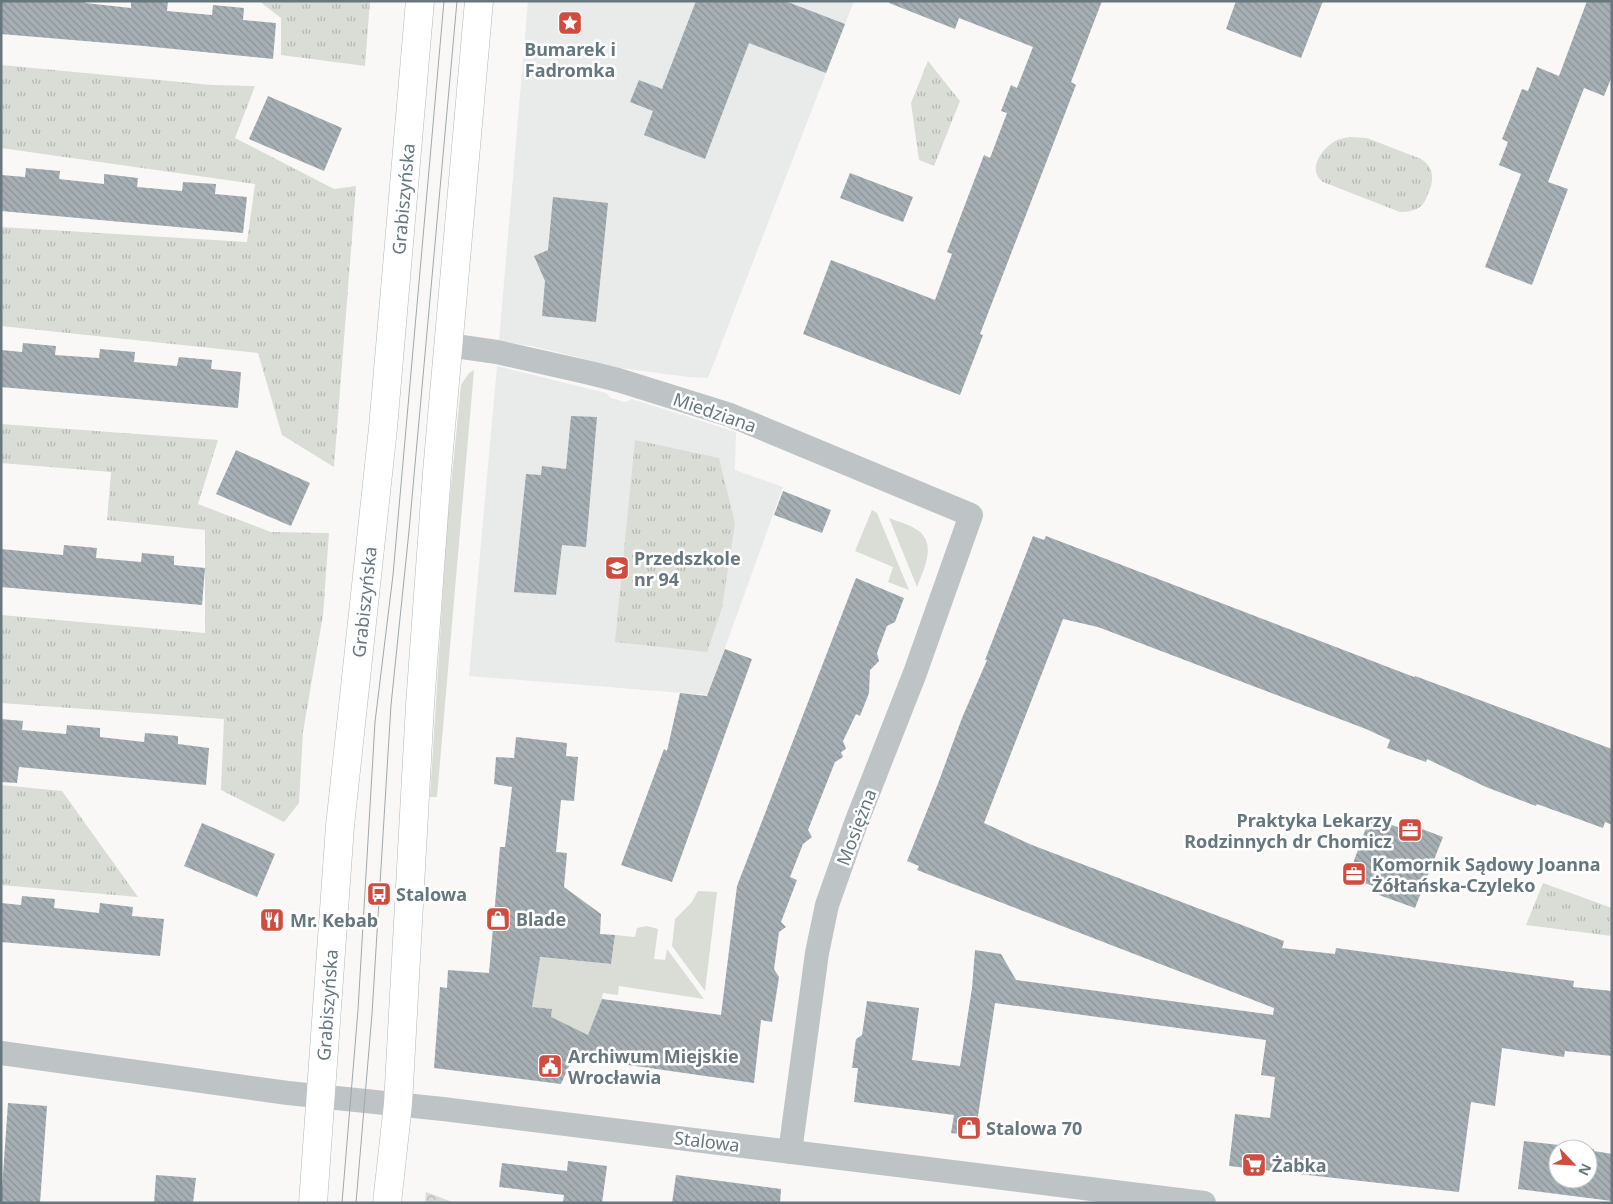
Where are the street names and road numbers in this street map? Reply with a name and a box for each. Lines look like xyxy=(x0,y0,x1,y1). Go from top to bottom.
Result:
street label: Grabiszyńska xyxy=(386,142,420,256)
street label: Miedziana xyxy=(670,387,760,437)
street label: Grabiszyńska xyxy=(346,545,382,659)
street label: Mosiężna xyxy=(830,785,882,869)
street label: Grabiszyńska xyxy=(311,948,343,1062)
street label: Stalowa xyxy=(673,1125,741,1157)

